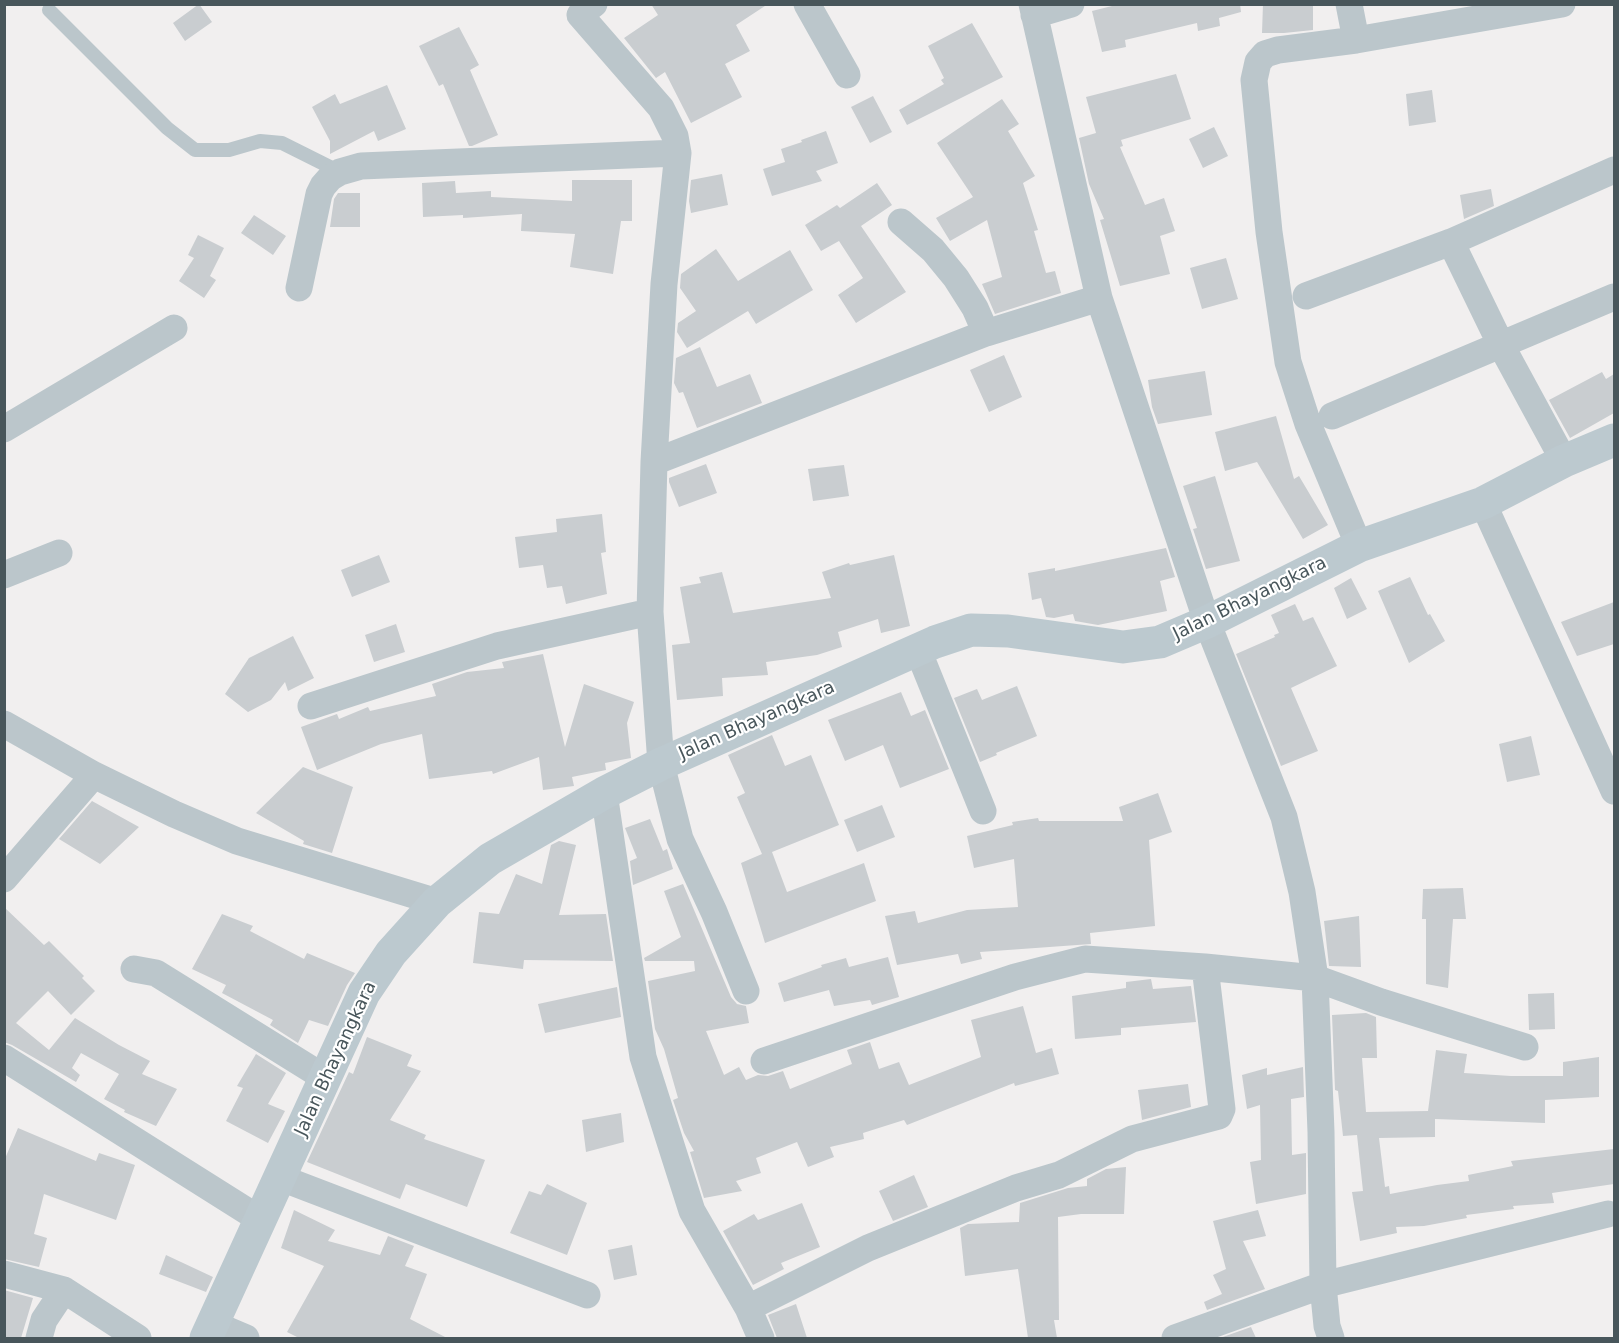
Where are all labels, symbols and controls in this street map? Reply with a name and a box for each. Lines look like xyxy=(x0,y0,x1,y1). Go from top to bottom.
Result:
street label: Jalan Bhayangkara xyxy=(1170,552,1330,646)
street label: Jalan Bhayangkara xyxy=(676,677,838,765)
street label: Jalan Bhayangkara xyxy=(291,978,381,1140)

